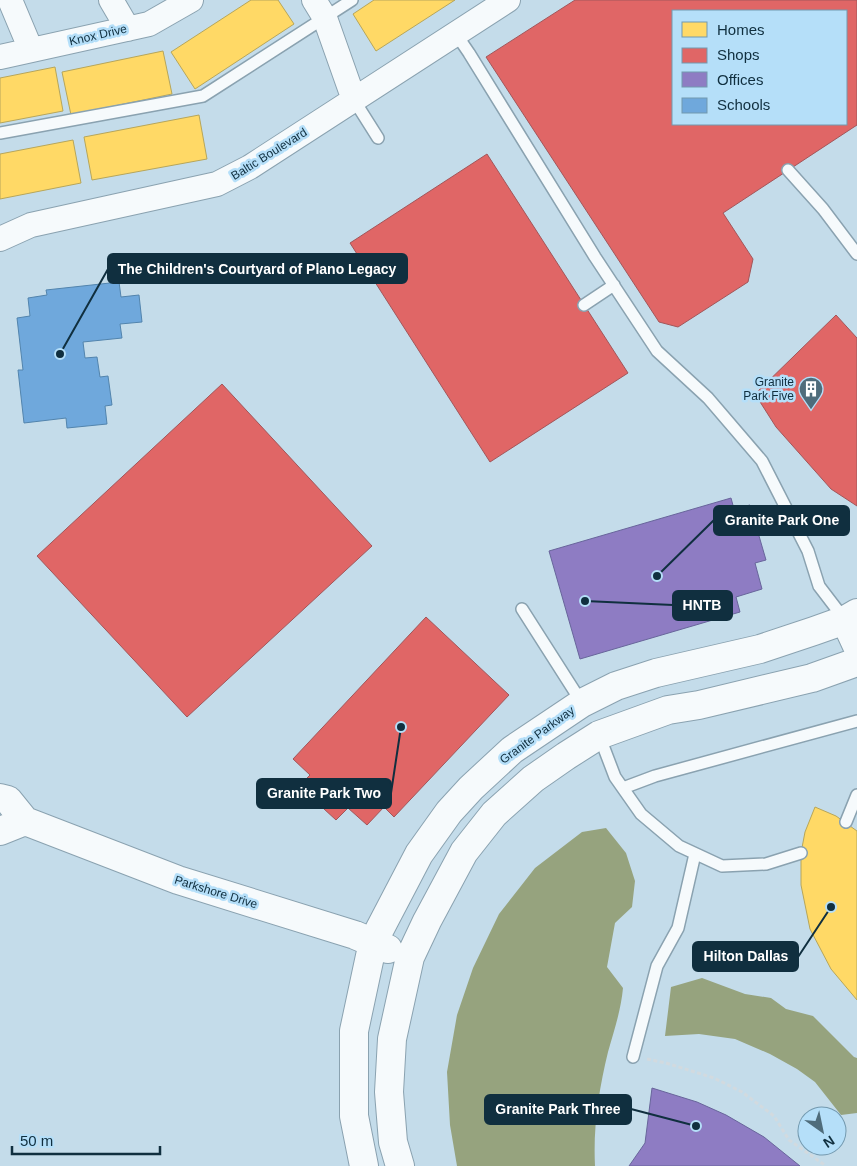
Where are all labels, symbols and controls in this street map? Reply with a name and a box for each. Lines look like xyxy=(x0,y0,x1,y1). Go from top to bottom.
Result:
legend xyxy=(672,10,847,125)
text: Homes xyxy=(717,21,765,38)
street label: Knox Drive xyxy=(68,22,128,48)
text: Shops xyxy=(717,46,760,63)
text: Offices xyxy=(717,71,763,88)
text: Schools xyxy=(717,96,770,113)
street label: Baltic Boulevard xyxy=(229,125,309,183)
callout: The Children's Courtyard of Plano Legacy xyxy=(108,254,407,283)
text: The Children's Courtyard of Plano Legacy xyxy=(118,261,397,277)
place label: Granite Park Five xyxy=(743,375,794,403)
building icon: Granite Park Five xyxy=(798,376,824,410)
callout: Granite Park One xyxy=(714,506,849,535)
text: Granite Park One xyxy=(725,512,839,528)
callout: HNTB xyxy=(673,591,732,620)
text: HNTB xyxy=(683,597,721,613)
street label: Granite Parkway xyxy=(497,703,577,767)
callout: Granite Park Two xyxy=(257,779,391,808)
text: Granite Park Two xyxy=(267,785,381,801)
street label: Parkshore Drive xyxy=(173,873,259,911)
callout: Hilton Dallas xyxy=(693,942,798,971)
text: Hilton Dallas xyxy=(704,948,789,964)
callout: Granite Park Three xyxy=(485,1095,631,1124)
text: Granite Park Three xyxy=(495,1101,621,1117)
north arrow xyxy=(797,1106,847,1156)
scale bar xyxy=(12,1124,160,1156)
text: 50 m xyxy=(20,1132,53,1149)
text: N xyxy=(820,1132,838,1151)

